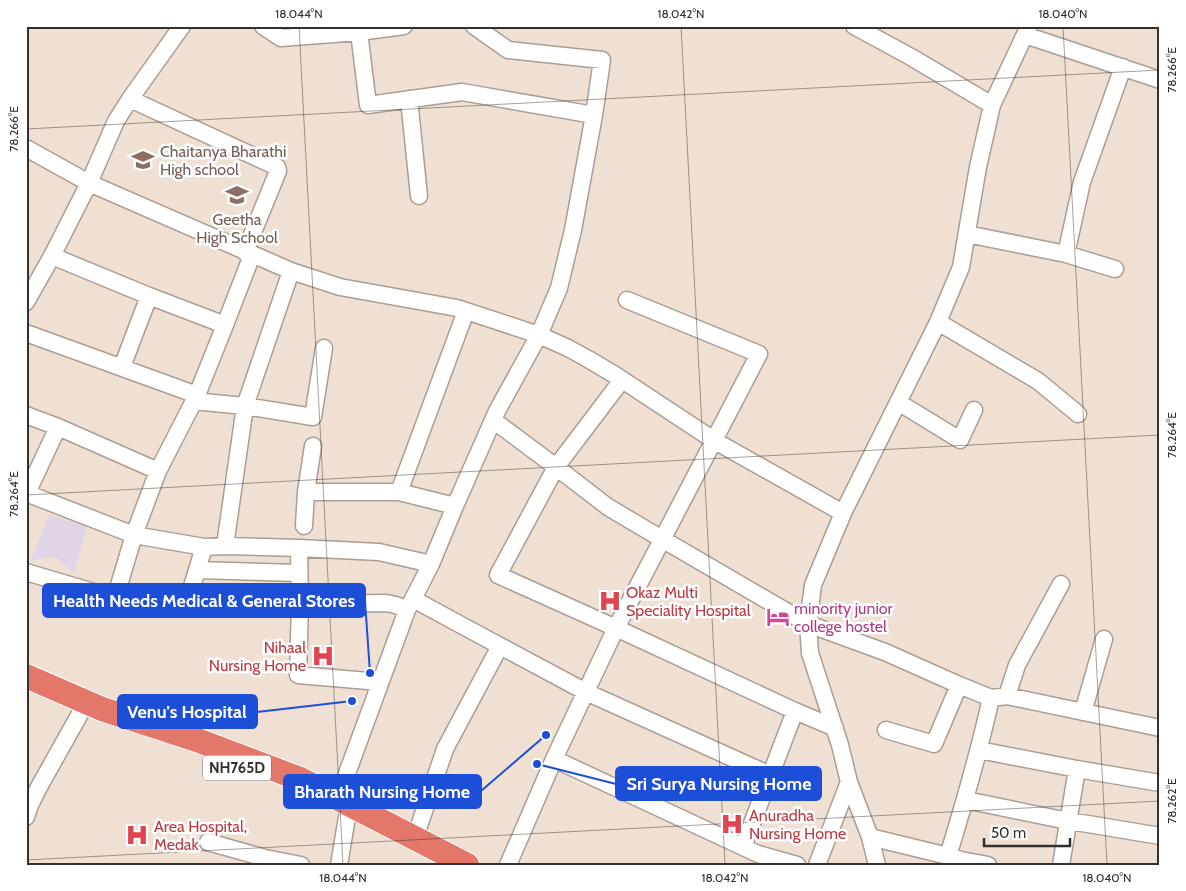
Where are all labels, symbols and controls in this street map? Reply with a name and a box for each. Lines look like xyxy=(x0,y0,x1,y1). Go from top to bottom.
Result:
text: 18.044°N xyxy=(275,6,323,21)
text: 18.042°N xyxy=(657,6,705,21)
text: 18.040°N xyxy=(1038,6,1088,21)
text: 78.266°E xyxy=(1164,47,1179,93)
text: 78.266°E xyxy=(6,106,21,152)
place label: Chaitanya Bharathi High school xyxy=(160,142,286,179)
school or university icon: Chaitanya Bharathi High school xyxy=(130,147,156,173)
school or university icon: Geetha High School xyxy=(224,182,250,208)
place label: Geetha High School xyxy=(196,210,278,247)
text: 78.264°E xyxy=(1164,412,1179,458)
text: 78.264°E xyxy=(6,471,21,517)
place label: Okaz Multi Speciality Hospital xyxy=(626,583,751,620)
callout: Health Needs Medical & General Stores xyxy=(43,584,365,617)
hospital icon: Okaz Multi Speciality Hospital xyxy=(597,588,623,614)
text: Health Needs Medical & General Stores xyxy=(53,590,355,612)
place label: minority junior college hostel xyxy=(794,599,894,636)
hotel icon: minority junior college hostel xyxy=(765,604,791,630)
place label: Nihaal Nursing Home xyxy=(209,638,306,675)
hospital icon: Nihaal Nursing Home xyxy=(310,643,336,669)
callout: Venu's Hospital xyxy=(118,695,257,728)
text: Venu's Hospital xyxy=(127,701,247,723)
road number: NH765D xyxy=(203,756,271,780)
callout: Sri Surya Nursing Home xyxy=(616,767,821,800)
text: Sri Surya Nursing Home xyxy=(627,773,811,795)
callout: Bharath Nursing Home xyxy=(284,775,481,808)
text: 78.262°E xyxy=(1164,778,1179,824)
text: Bharath Nursing Home xyxy=(294,781,470,803)
place label: Anuradha Nursing Home xyxy=(749,806,846,843)
hospital icon: Anuradha Nursing Home xyxy=(719,811,745,837)
scale bar xyxy=(984,816,1070,848)
place label: Area Hospital, Medak xyxy=(154,817,247,854)
hospital icon: Area Hospital, Medak xyxy=(124,822,150,848)
text: 50 m xyxy=(991,824,1026,842)
text: 18.044°N xyxy=(319,870,367,885)
text: 18.042°N xyxy=(701,870,749,885)
text: 18.040°N xyxy=(1082,870,1132,885)

